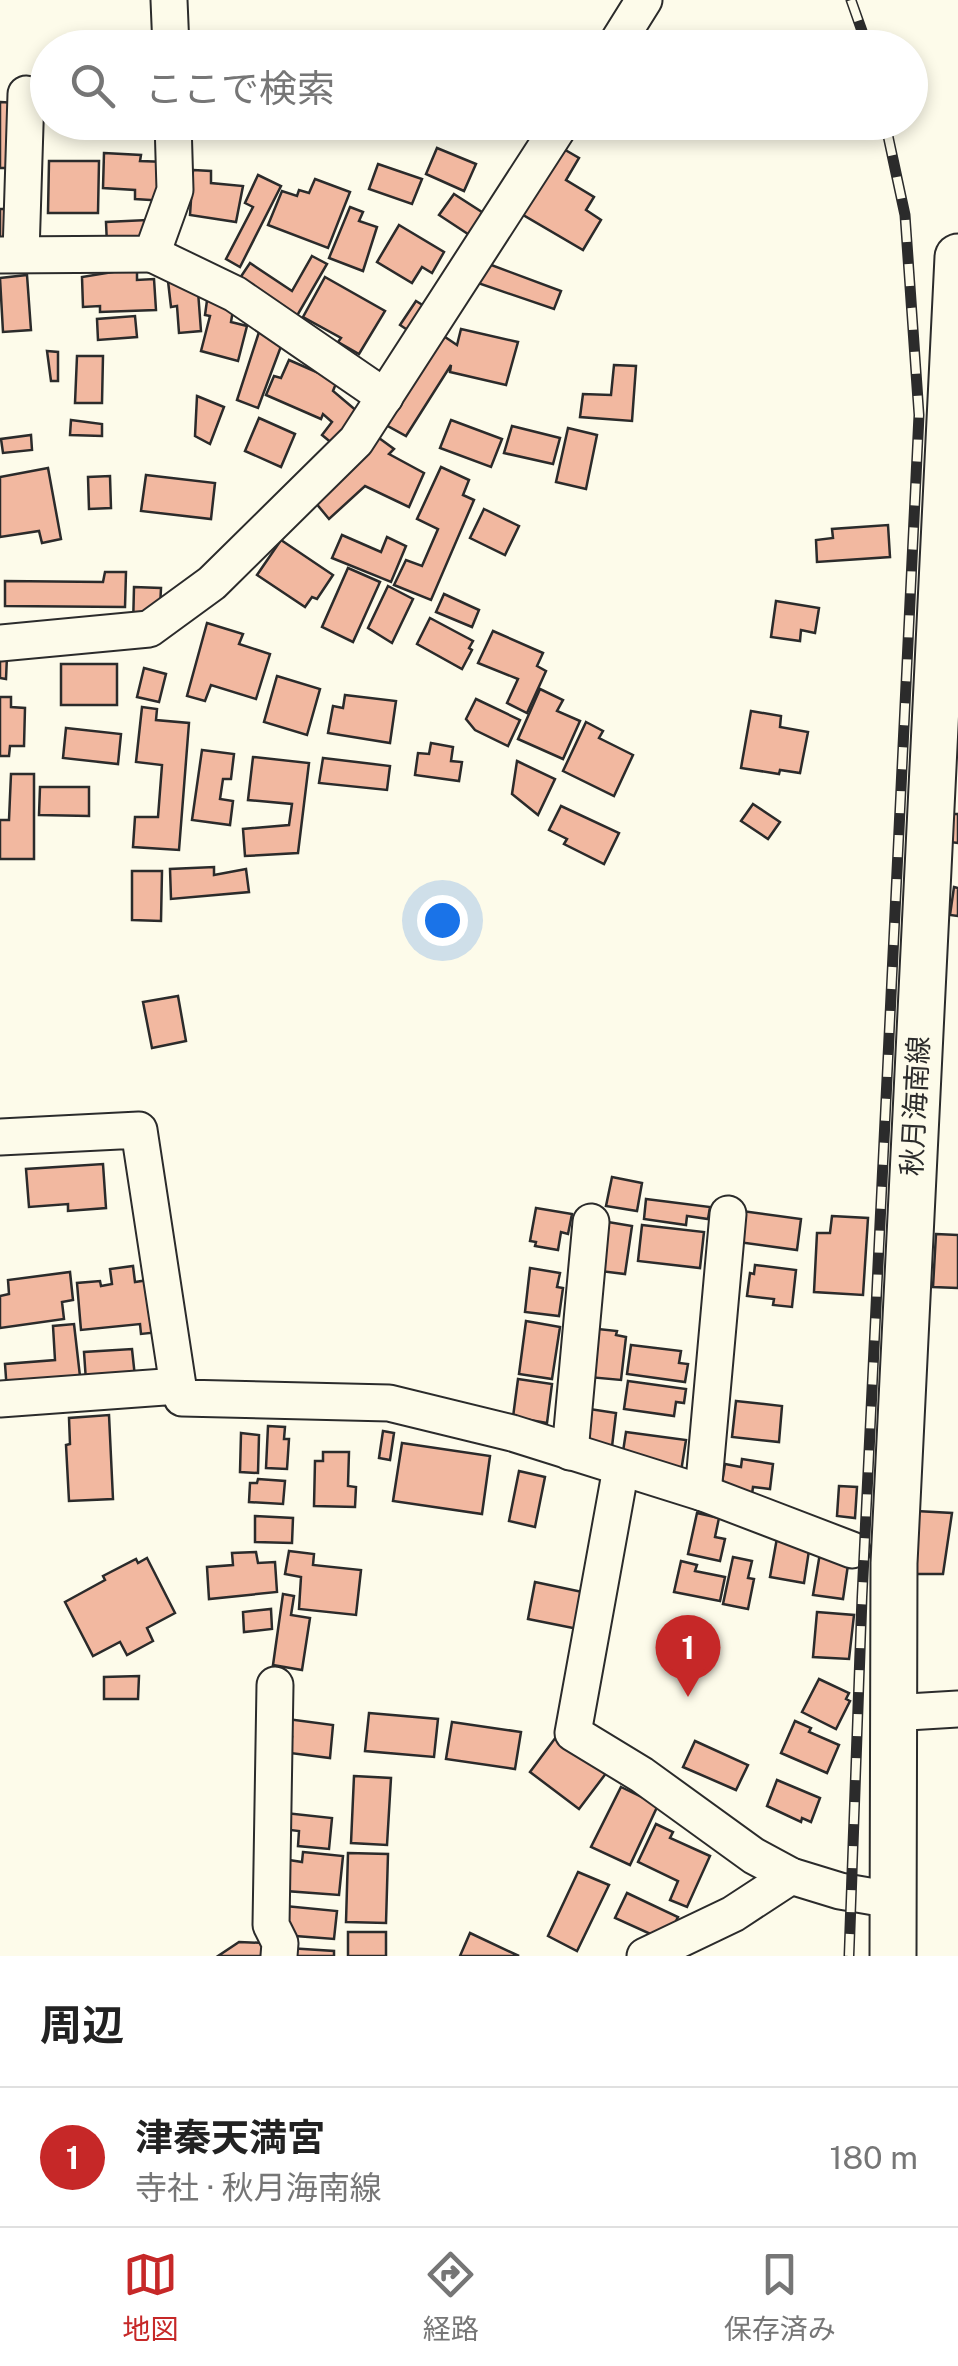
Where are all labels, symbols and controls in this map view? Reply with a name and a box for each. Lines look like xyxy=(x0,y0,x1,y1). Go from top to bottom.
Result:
search box xyxy=(30,30,928,140)
icon: search xyxy=(65,58,120,113)
text: ここで検索 xyxy=(145,66,335,111)
your location xyxy=(417,895,468,946)
street label: 秋月海南線 xyxy=(894,1035,935,1177)
pin: 1 xyxy=(656,1614,720,1697)
text: 周辺 xyxy=(40,2000,124,2049)
text: 津秦天満宮 xyxy=(135,2115,325,2160)
text: 1 xyxy=(66,2139,79,2176)
text: 180 m xyxy=(829,2139,918,2176)
text: 寺社 · 秋月海南線 xyxy=(135,2169,382,2206)
tab: 地図 xyxy=(122,2247,178,2347)
tab: 経路 xyxy=(423,2247,479,2347)
tab: 保存済み xyxy=(724,2247,836,2347)

